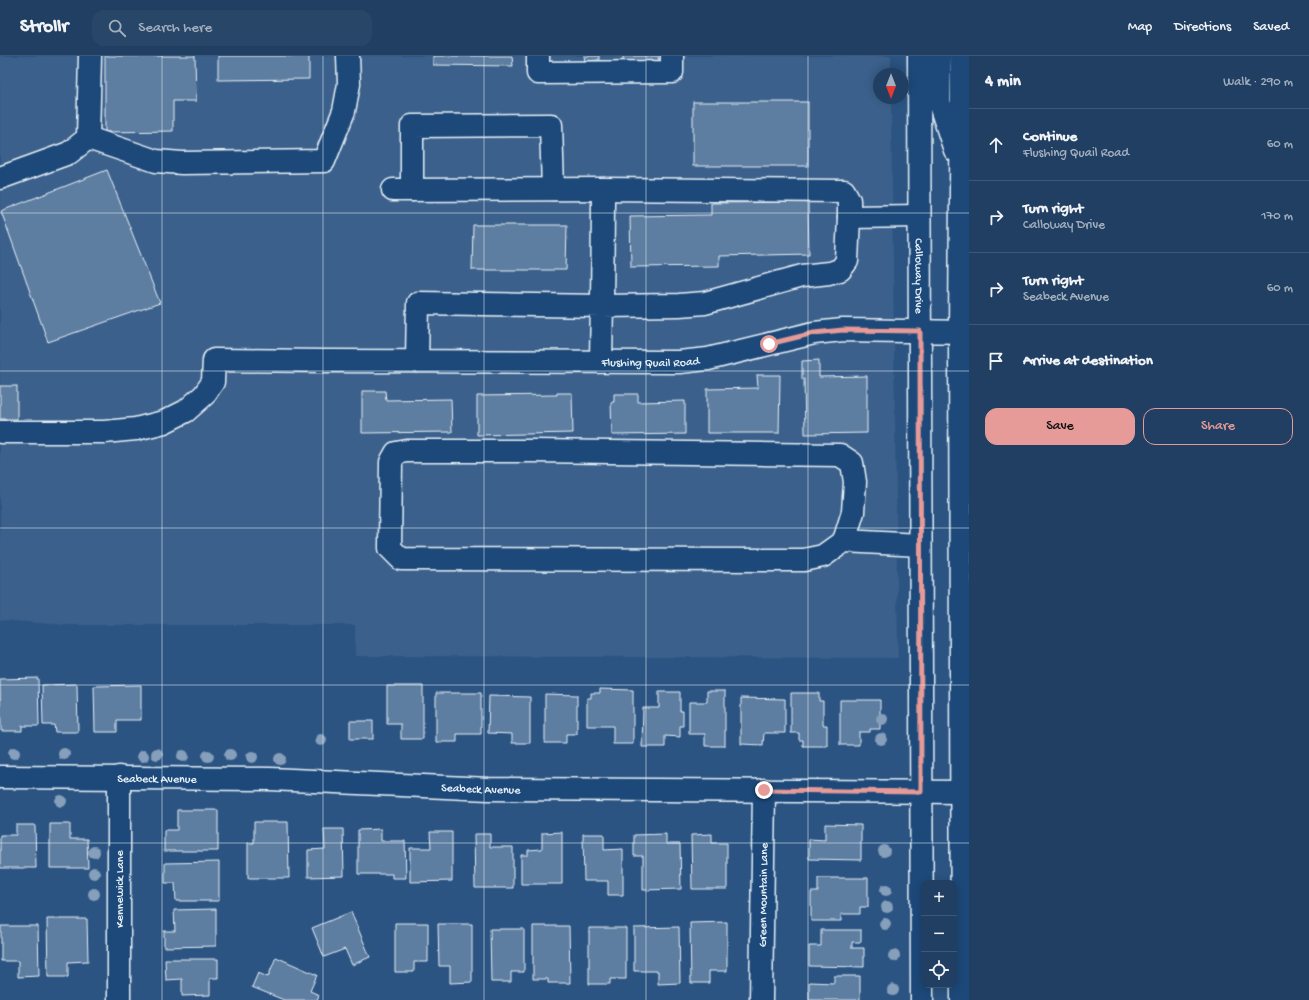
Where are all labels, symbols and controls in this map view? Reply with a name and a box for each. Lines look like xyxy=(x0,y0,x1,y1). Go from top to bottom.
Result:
search box xyxy=(92,10,372,46)
text: Strollr xyxy=(20,16,68,39)
icon: search xyxy=(106,17,128,39)
text: Search here xyxy=(138,19,212,37)
text: Map xyxy=(1128,19,1152,36)
text: Directions xyxy=(1174,19,1231,36)
text: Saved xyxy=(1253,19,1289,36)
north arrow xyxy=(873,68,909,104)
text: 4 min xyxy=(985,72,1021,92)
text: Walk · 290 m xyxy=(1223,75,1293,90)
text: Continue xyxy=(1023,128,1077,146)
icon: ahead xyxy=(985,134,1007,156)
text: 60 m xyxy=(1267,137,1293,152)
text: Flushing Quail Road xyxy=(1023,146,1129,161)
text: Turn right xyxy=(1023,200,1083,218)
icon: right xyxy=(985,206,1007,228)
text: 170 m xyxy=(1261,209,1293,224)
text: Calloway Drive xyxy=(1023,218,1105,233)
street label: Calloway Drive xyxy=(911,238,925,315)
text: Turn right xyxy=(1023,272,1083,290)
icon: right xyxy=(985,278,1007,300)
text: 60 m xyxy=(1267,281,1293,296)
text: Seabeck Avenue xyxy=(1023,290,1109,305)
route start xyxy=(760,335,778,353)
icon: arrive xyxy=(985,350,1007,372)
text: Arrive at destination xyxy=(1023,352,1153,370)
street label: Flushing Quail Road xyxy=(600,355,701,371)
button: Save xyxy=(985,408,1135,445)
button: Share xyxy=(1143,408,1293,445)
street label: Seabeck Avenue xyxy=(117,773,198,787)
route end xyxy=(755,781,773,799)
street label: Seabeck Avenue xyxy=(441,782,521,798)
street label: Green Mountain Lane xyxy=(757,842,772,947)
street label: Kennewick Lane xyxy=(114,849,128,928)
map controls xyxy=(921,880,957,988)
button: + xyxy=(921,880,957,916)
button: − xyxy=(921,916,957,952)
button: locate xyxy=(921,952,957,988)

